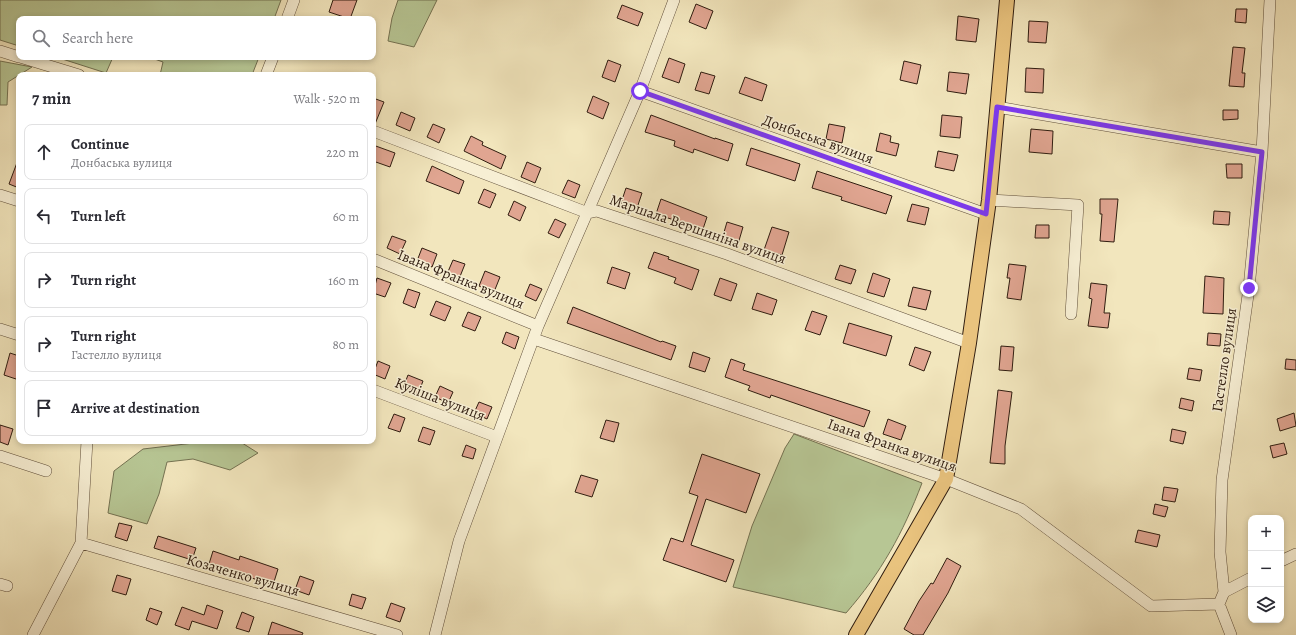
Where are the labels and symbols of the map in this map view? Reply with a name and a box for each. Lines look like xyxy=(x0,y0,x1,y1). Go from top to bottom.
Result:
route start xyxy=(631,82,649,100)
street label: Донбаська вулиця xyxy=(760,110,876,168)
street label: Маршала Вершиніна вулиця xyxy=(607,189,789,269)
street label: Івана Франка вулиця xyxy=(395,244,527,314)
route end xyxy=(1240,279,1258,297)
street label: Гастелло вулиця xyxy=(1207,307,1241,413)
street label: Куліша вулиця xyxy=(392,373,488,425)
street label: Івана Франка вулиця xyxy=(825,414,959,476)
street label: Козаченко вулиця xyxy=(184,549,302,601)

